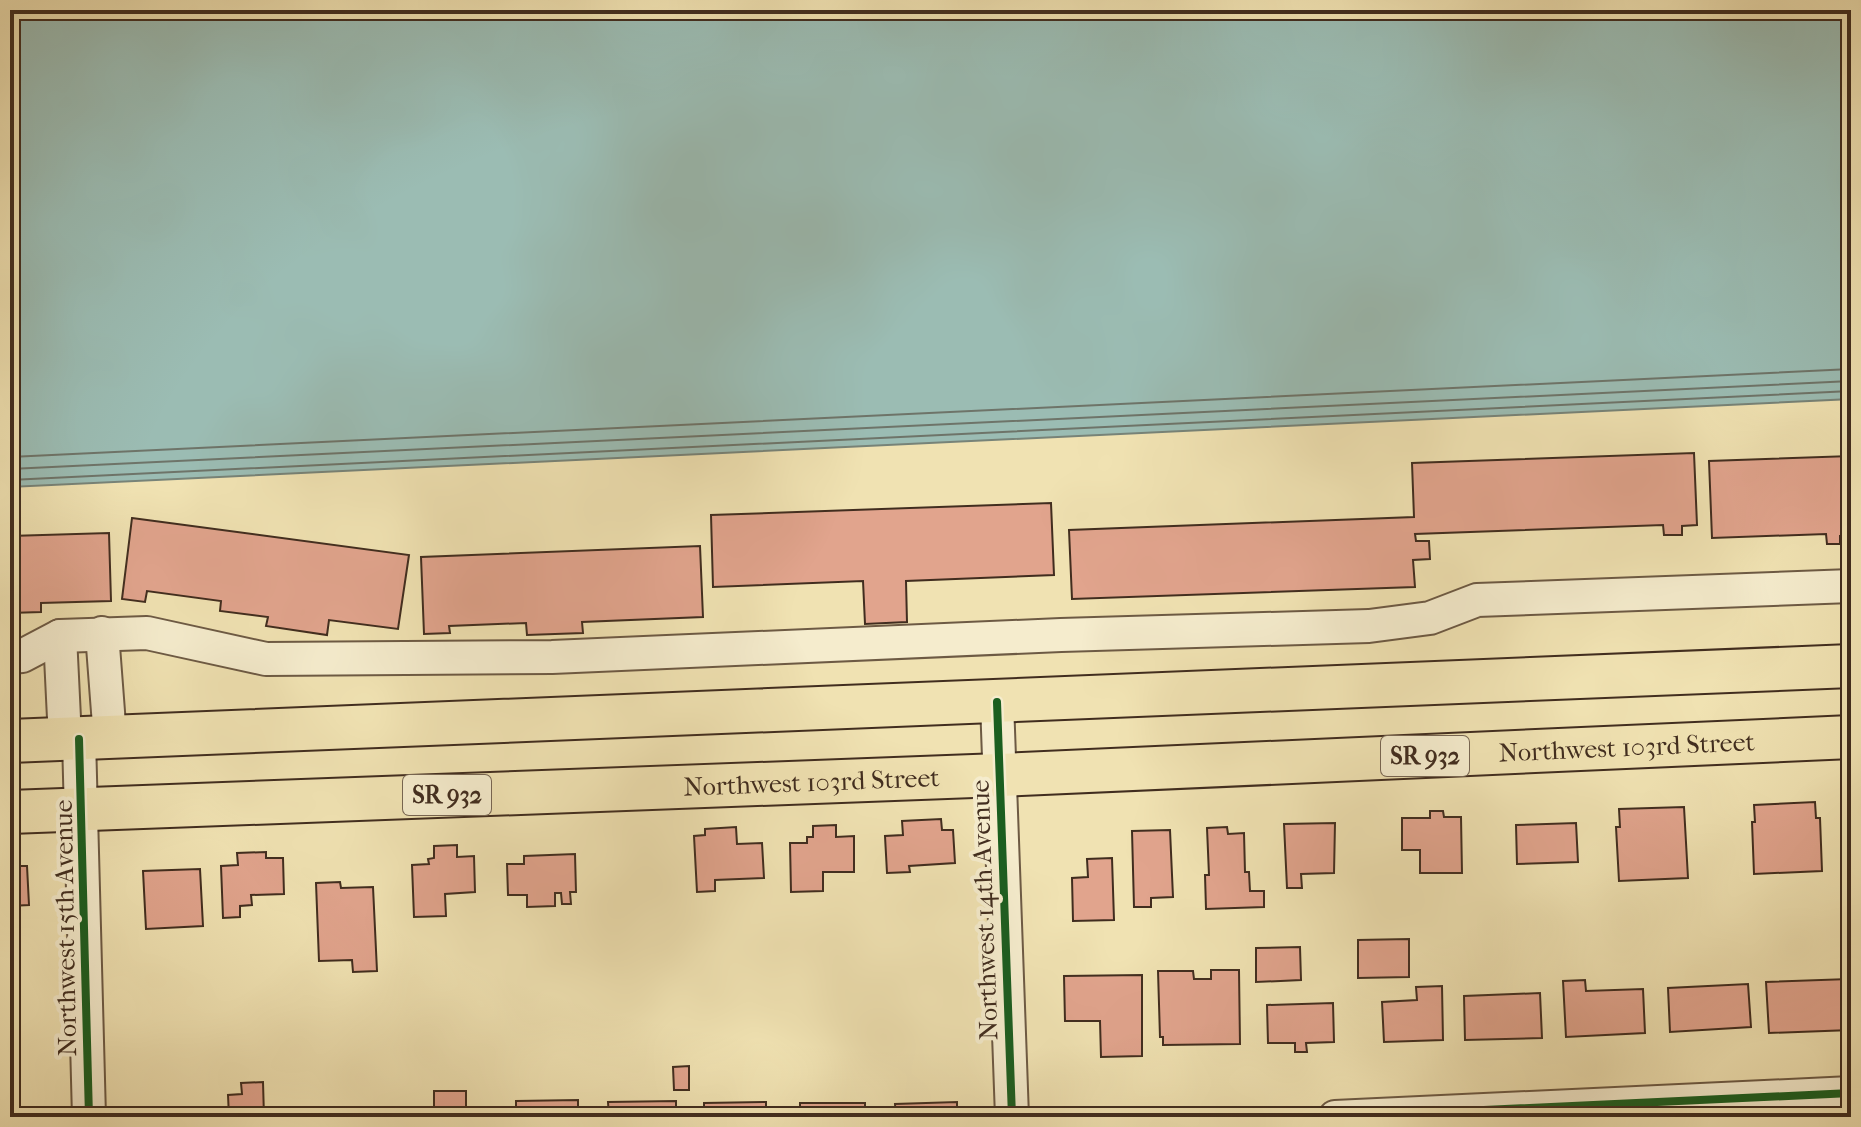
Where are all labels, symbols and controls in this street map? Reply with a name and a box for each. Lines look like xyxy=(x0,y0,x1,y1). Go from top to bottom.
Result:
street label: Northwest 103rd Street xyxy=(1498,726,1756,769)
road number: SR 932 xyxy=(1381,736,1469,776)
street label: Northwest 103rd Street xyxy=(683,762,941,803)
road number: SR 932 xyxy=(403,775,491,815)
street label: Northwest 14th Avenue xyxy=(964,779,1005,1041)
street label: Northwest 15th Avenue xyxy=(48,799,83,1057)

